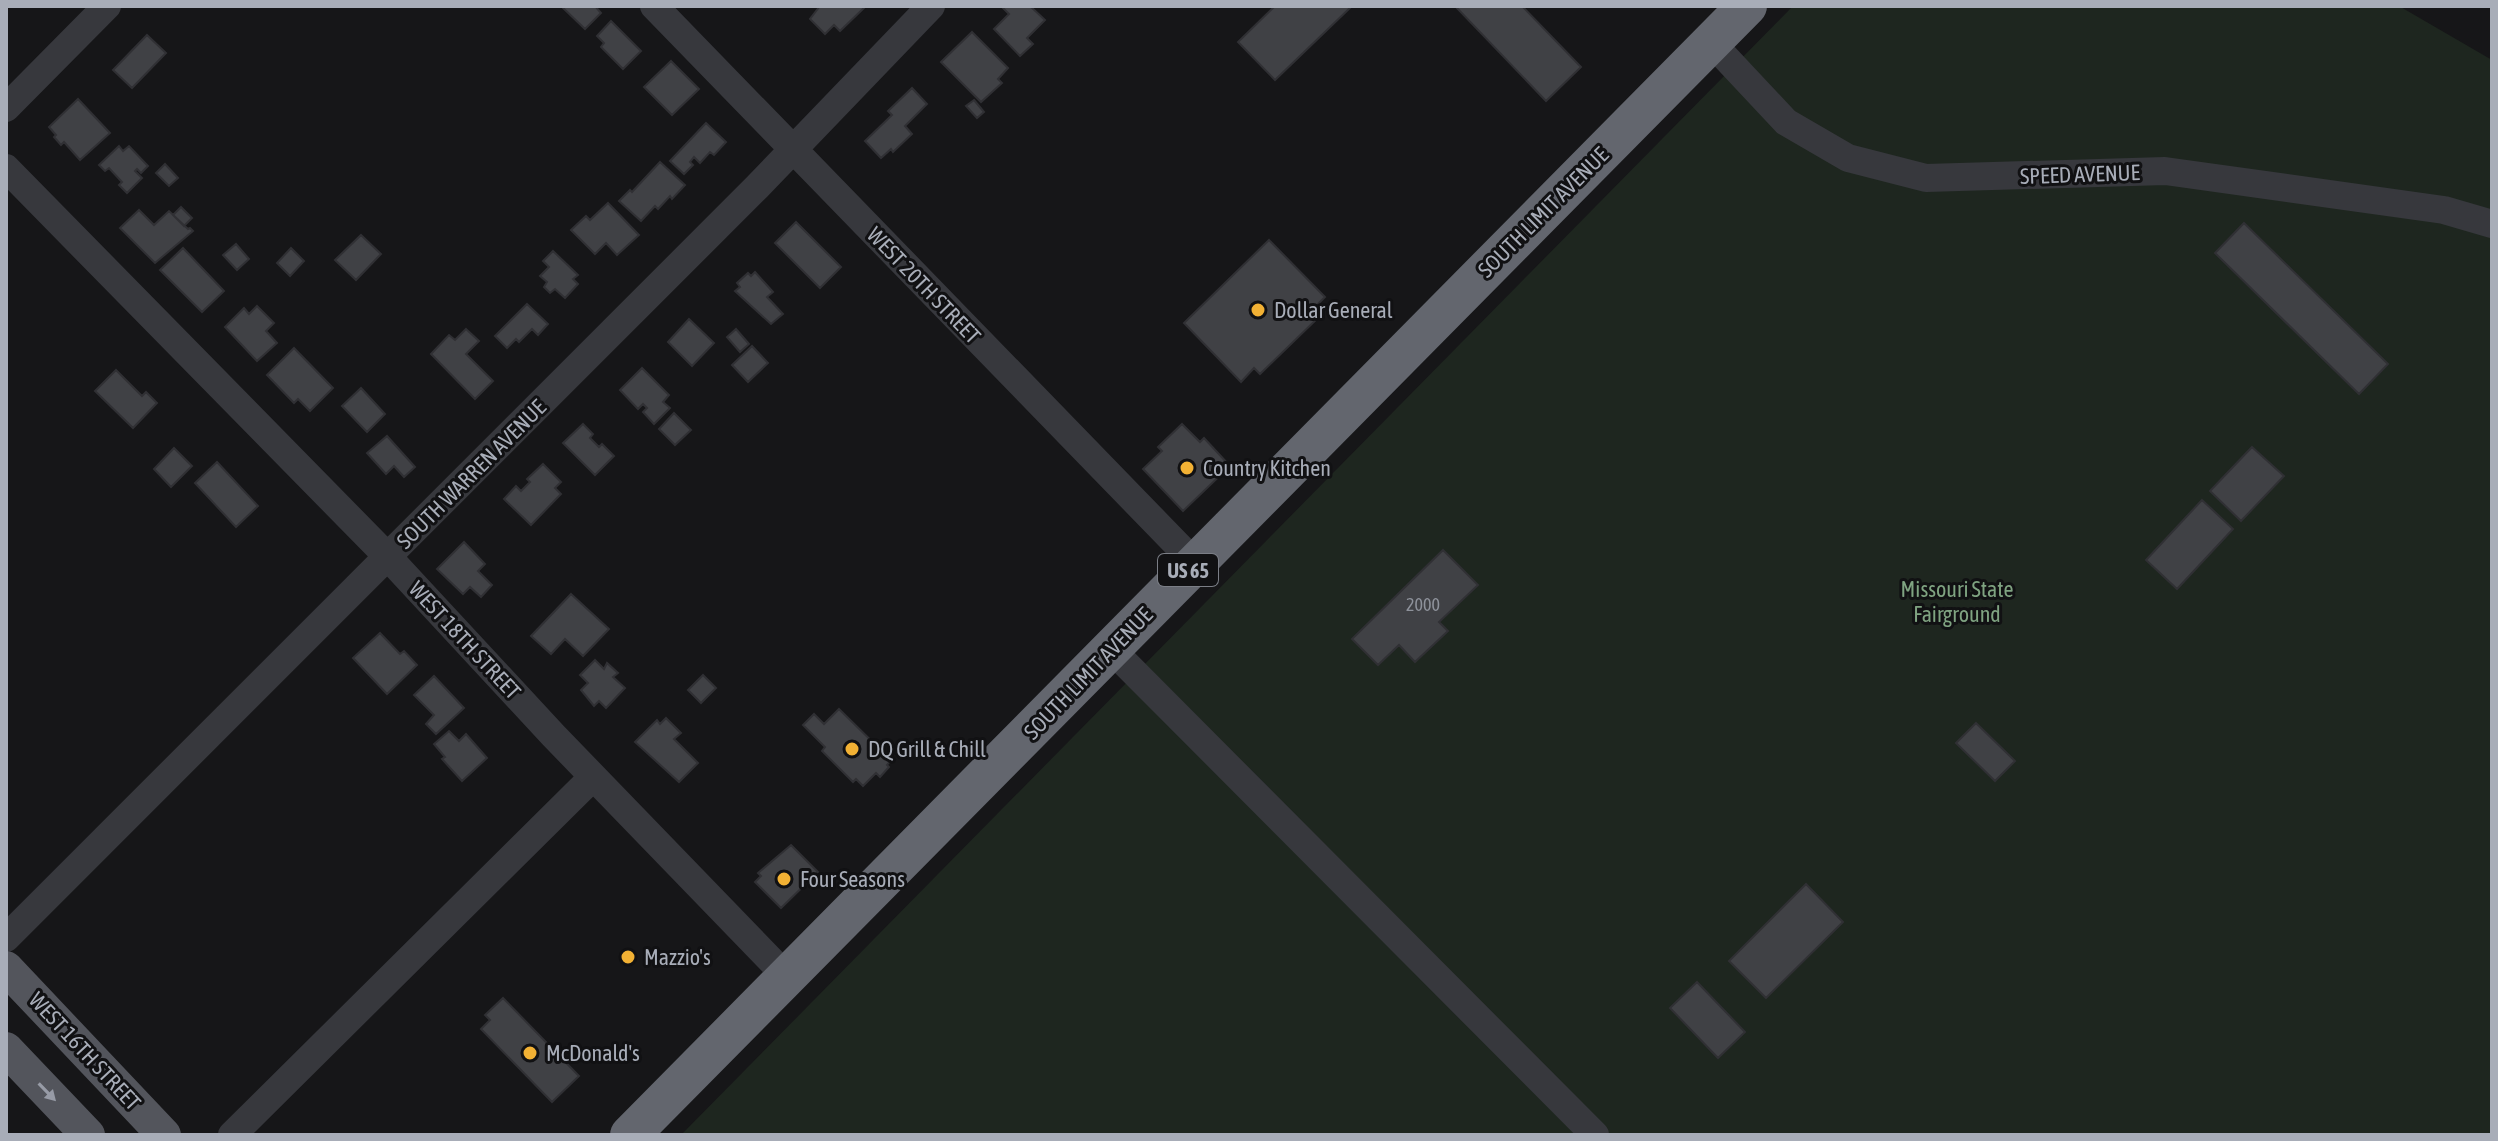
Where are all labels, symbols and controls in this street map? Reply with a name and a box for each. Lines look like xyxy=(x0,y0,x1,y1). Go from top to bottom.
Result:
street label: SOUTH LIMIT AVENUE xyxy=(1472,141,1614,283)
street label: SPEED AVENUE xyxy=(2020,159,2141,189)
street label: WEST 20TH STREET xyxy=(862,221,986,349)
place label: Dollar General xyxy=(1274,297,1393,323)
marker: Dollar General xyxy=(1249,301,1267,319)
street label: SOUTH WARREN AVENUE xyxy=(391,394,551,554)
place label: Country Kitchen xyxy=(1203,455,1331,481)
marker: Country Kitchen xyxy=(1178,459,1196,477)
road number: US 65 xyxy=(1158,554,1218,586)
street label: WEST 18TH STREET xyxy=(404,576,526,705)
park label: Missouri State Fairground xyxy=(1901,576,2013,627)
house number: 2000 xyxy=(1406,594,1440,615)
street label: SOUTH LIMIT AVENUE xyxy=(1018,601,1158,744)
place label: DQ Grill & Chill xyxy=(868,736,986,762)
marker: DQ Grill & Chill xyxy=(843,740,861,758)
place label: Four Seasons xyxy=(800,866,905,892)
marker: Four Seasons xyxy=(775,870,793,888)
place label: Mazzio's xyxy=(644,944,711,970)
marker: Mazzio's xyxy=(619,948,637,966)
street label: WEST 16TH STREET xyxy=(24,987,146,1116)
place label: McDonald's xyxy=(546,1040,640,1066)
marker: McDonald's xyxy=(521,1044,539,1062)
one-way arrow xyxy=(38,1082,56,1101)

